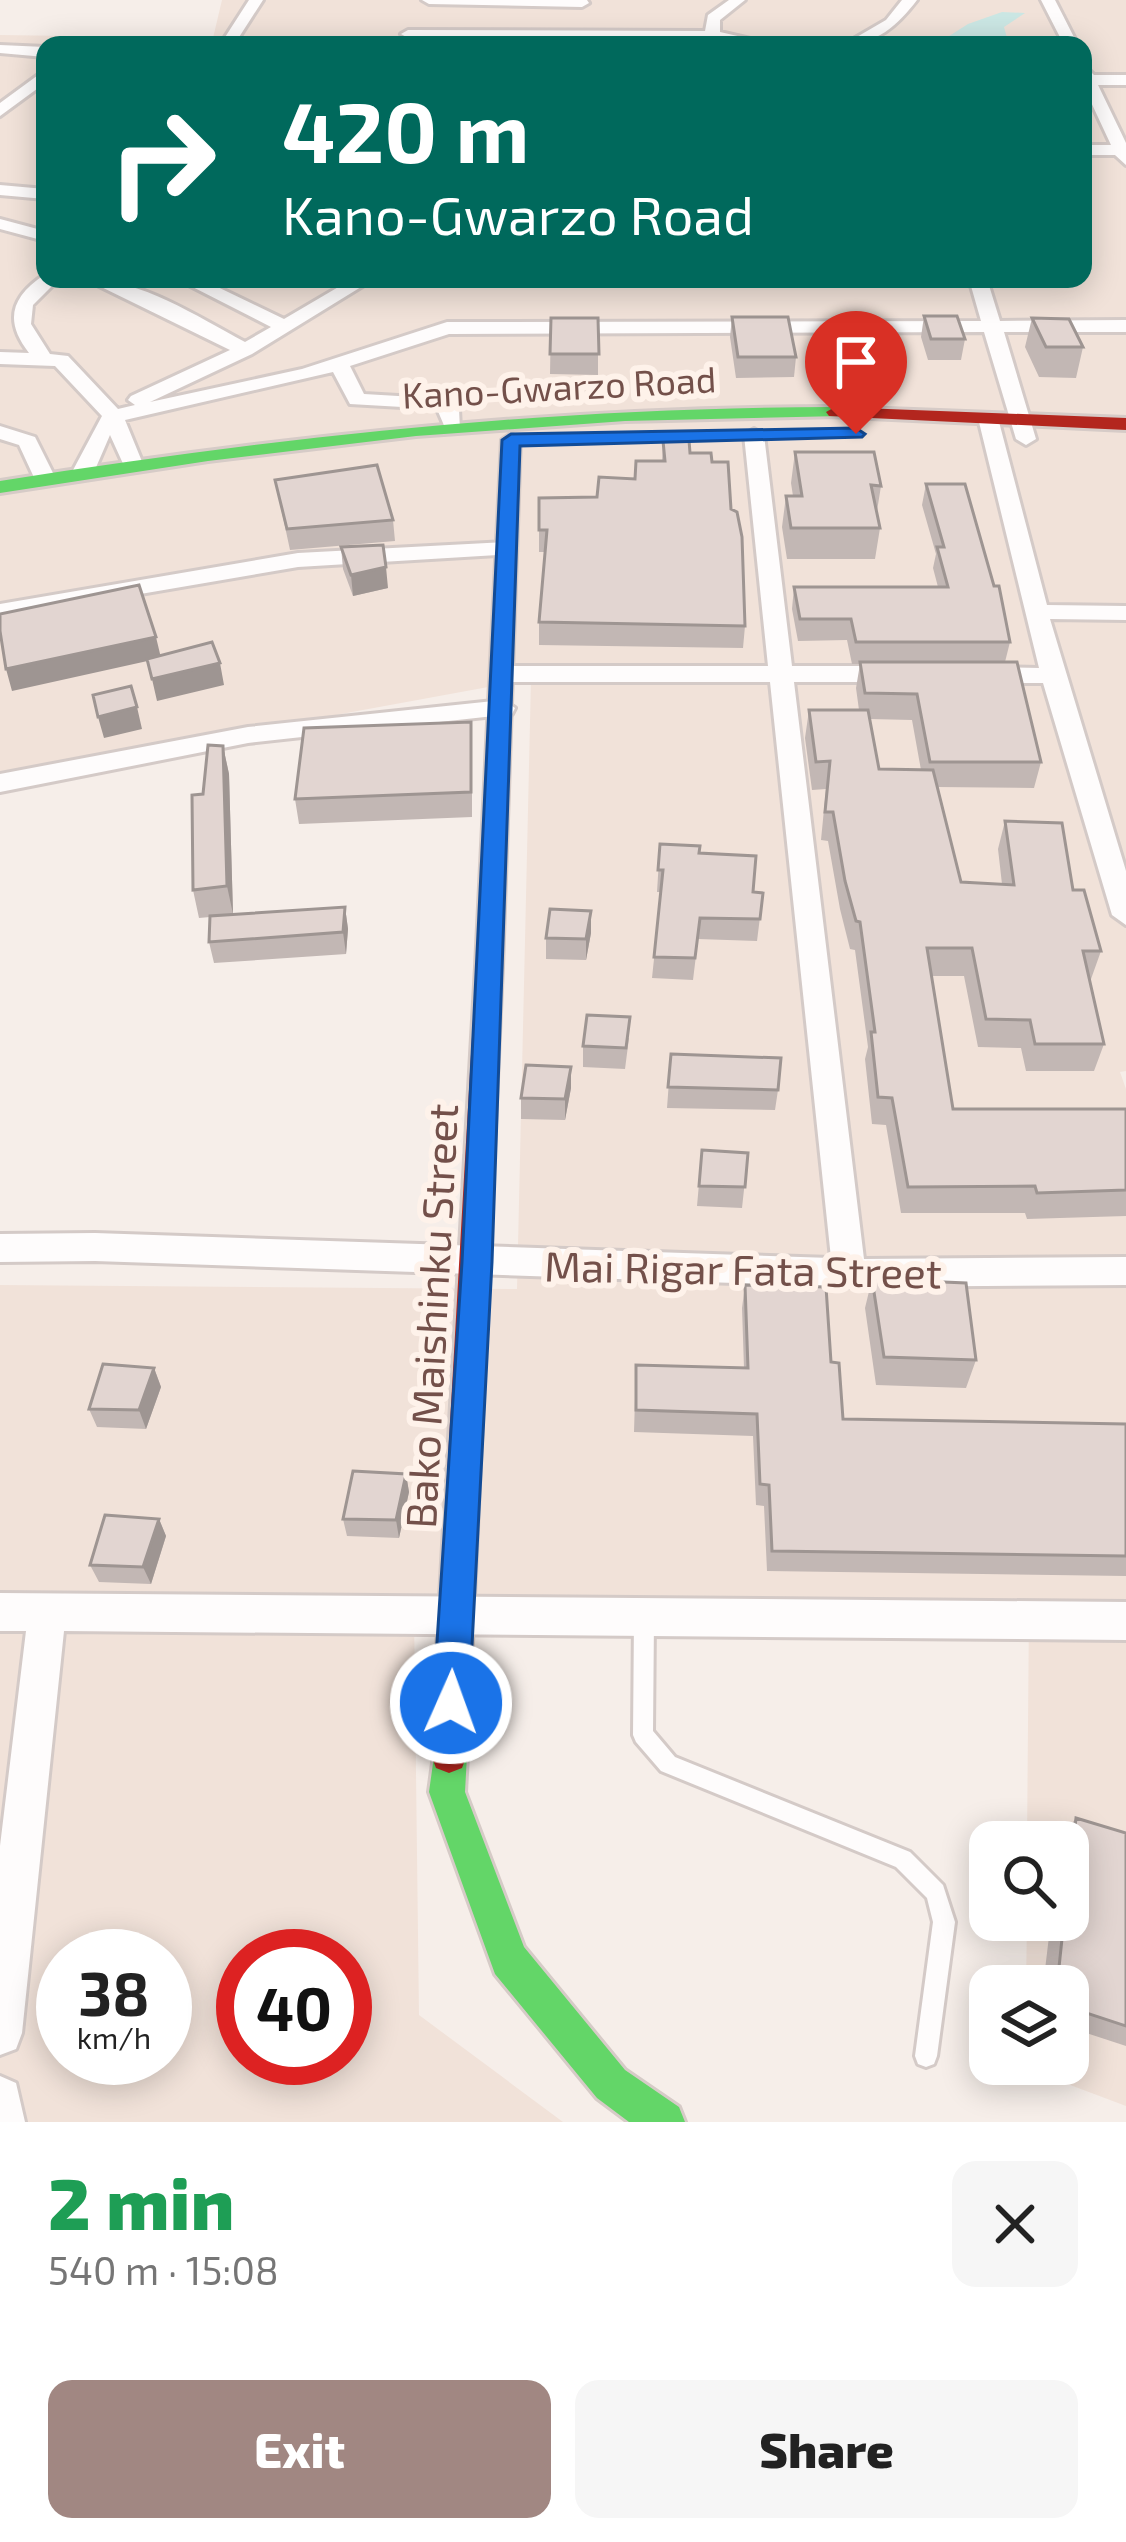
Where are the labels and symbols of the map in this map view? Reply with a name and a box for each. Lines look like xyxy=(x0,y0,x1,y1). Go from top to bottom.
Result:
pin xyxy=(805,311,907,434)
street label: Kano-Gwarzo Road xyxy=(401,356,717,416)
street label: Bako Maishinku Street xyxy=(394,1102,466,1530)
street label: Mai Rigar Fata Street xyxy=(544,1240,942,1296)
position arrow xyxy=(388,1640,514,1766)
speed limit sign: 40 xyxy=(216,1929,372,2085)

